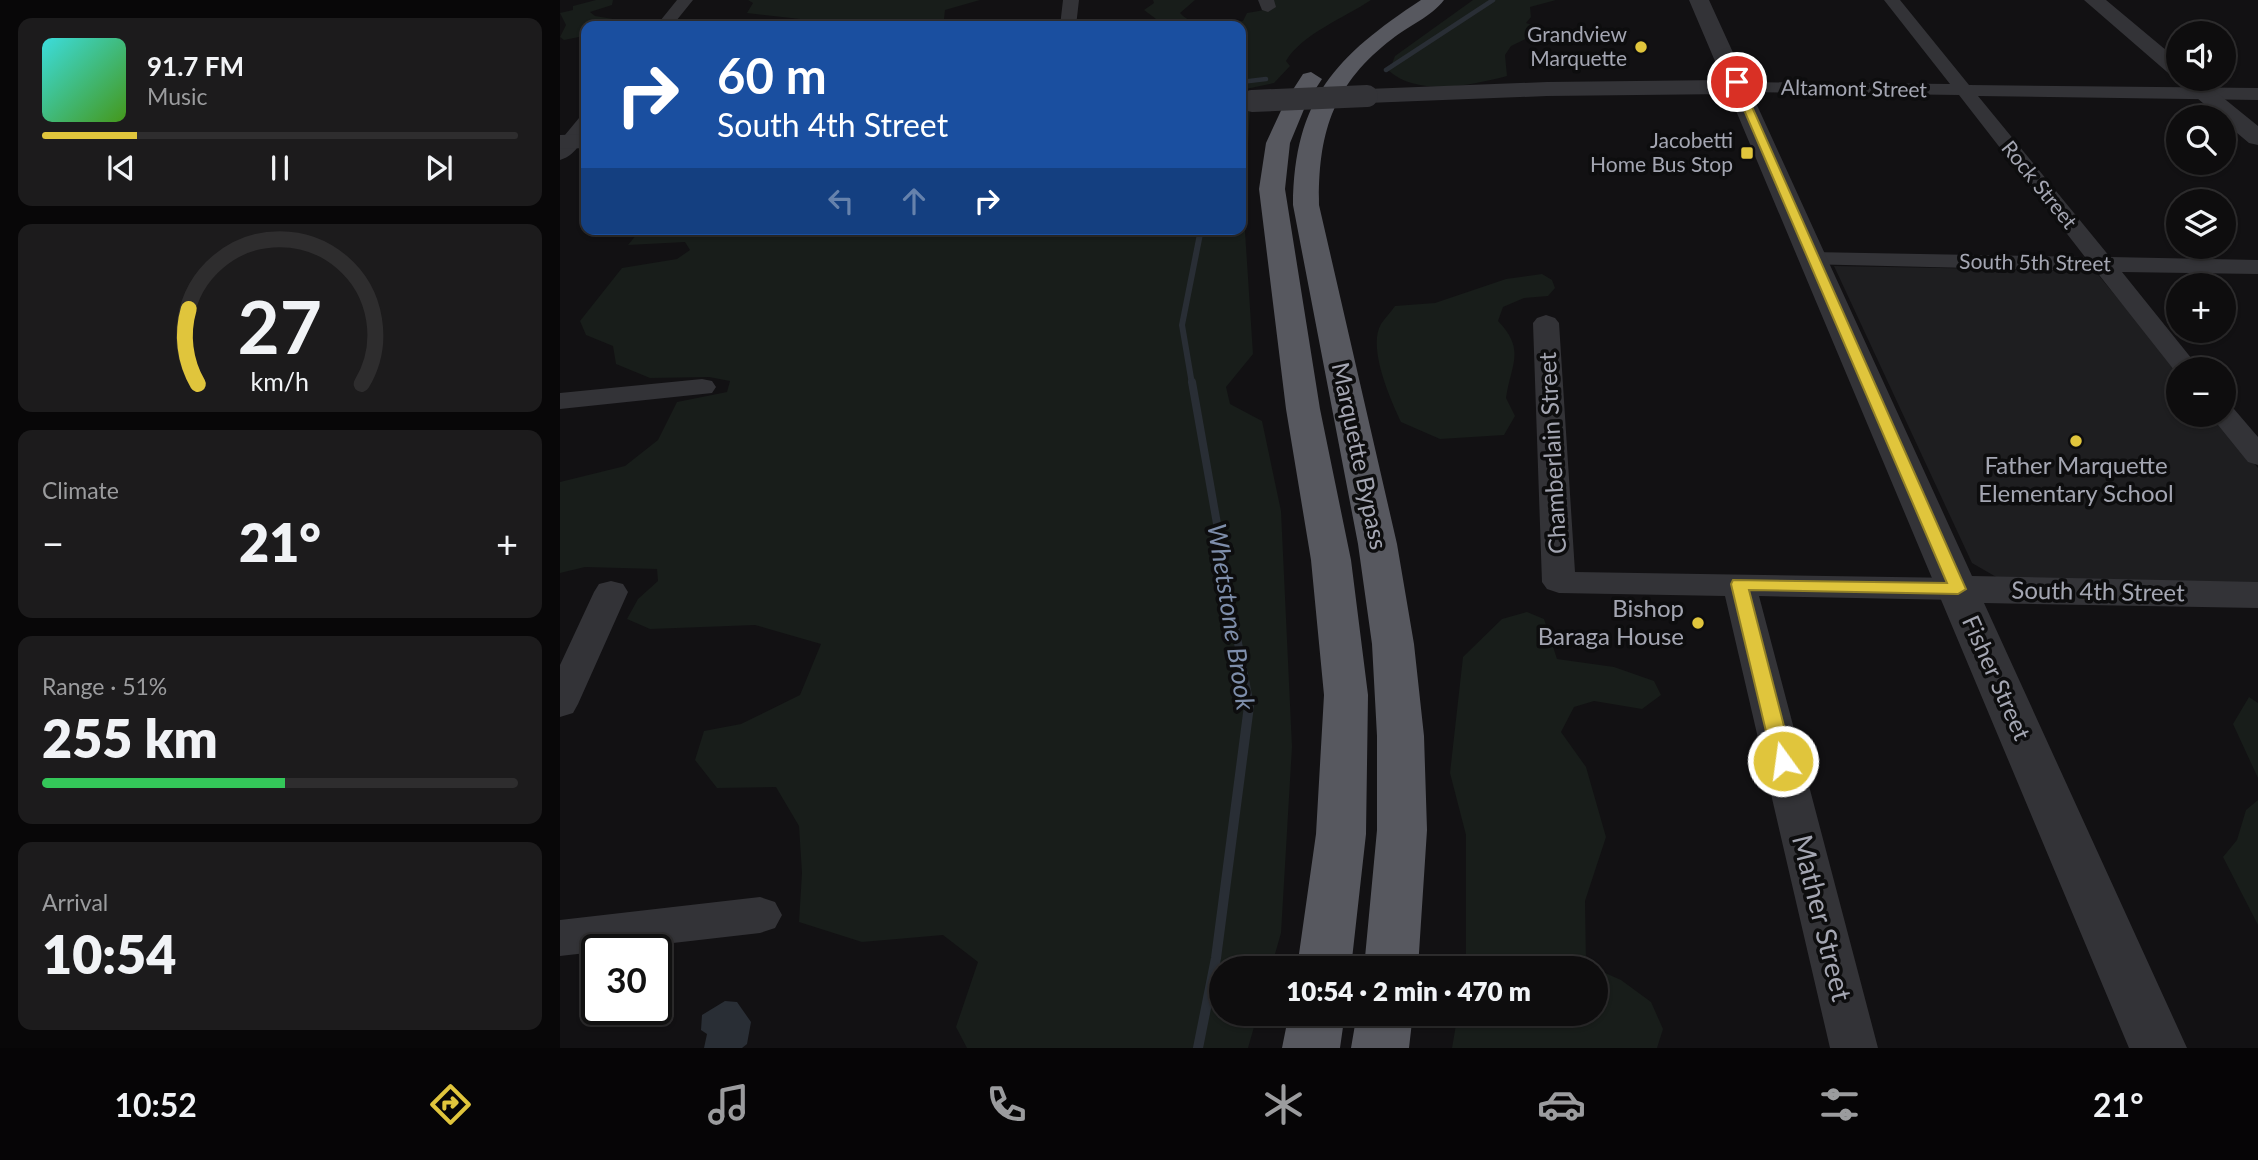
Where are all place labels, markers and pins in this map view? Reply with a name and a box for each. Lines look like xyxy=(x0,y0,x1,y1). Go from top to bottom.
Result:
place label: Grandview Marquette xyxy=(1527,21,1628,70)
marker: Grandview Marquette xyxy=(1633,39,1649,55)
pin xyxy=(1707,52,1767,112)
place label: Jacobetti Home Bus Stop xyxy=(1590,127,1733,176)
marker: Jacobetti Home Bus Stop xyxy=(1739,145,1755,161)
marker: Father Marquette Elementary School xyxy=(2068,433,2084,449)
place label: Father Marquette Elementary School xyxy=(1978,450,2174,507)
place label: Bishop Baraga House xyxy=(1538,593,1684,650)
marker: Bishop Baraga House xyxy=(1690,615,1706,631)

